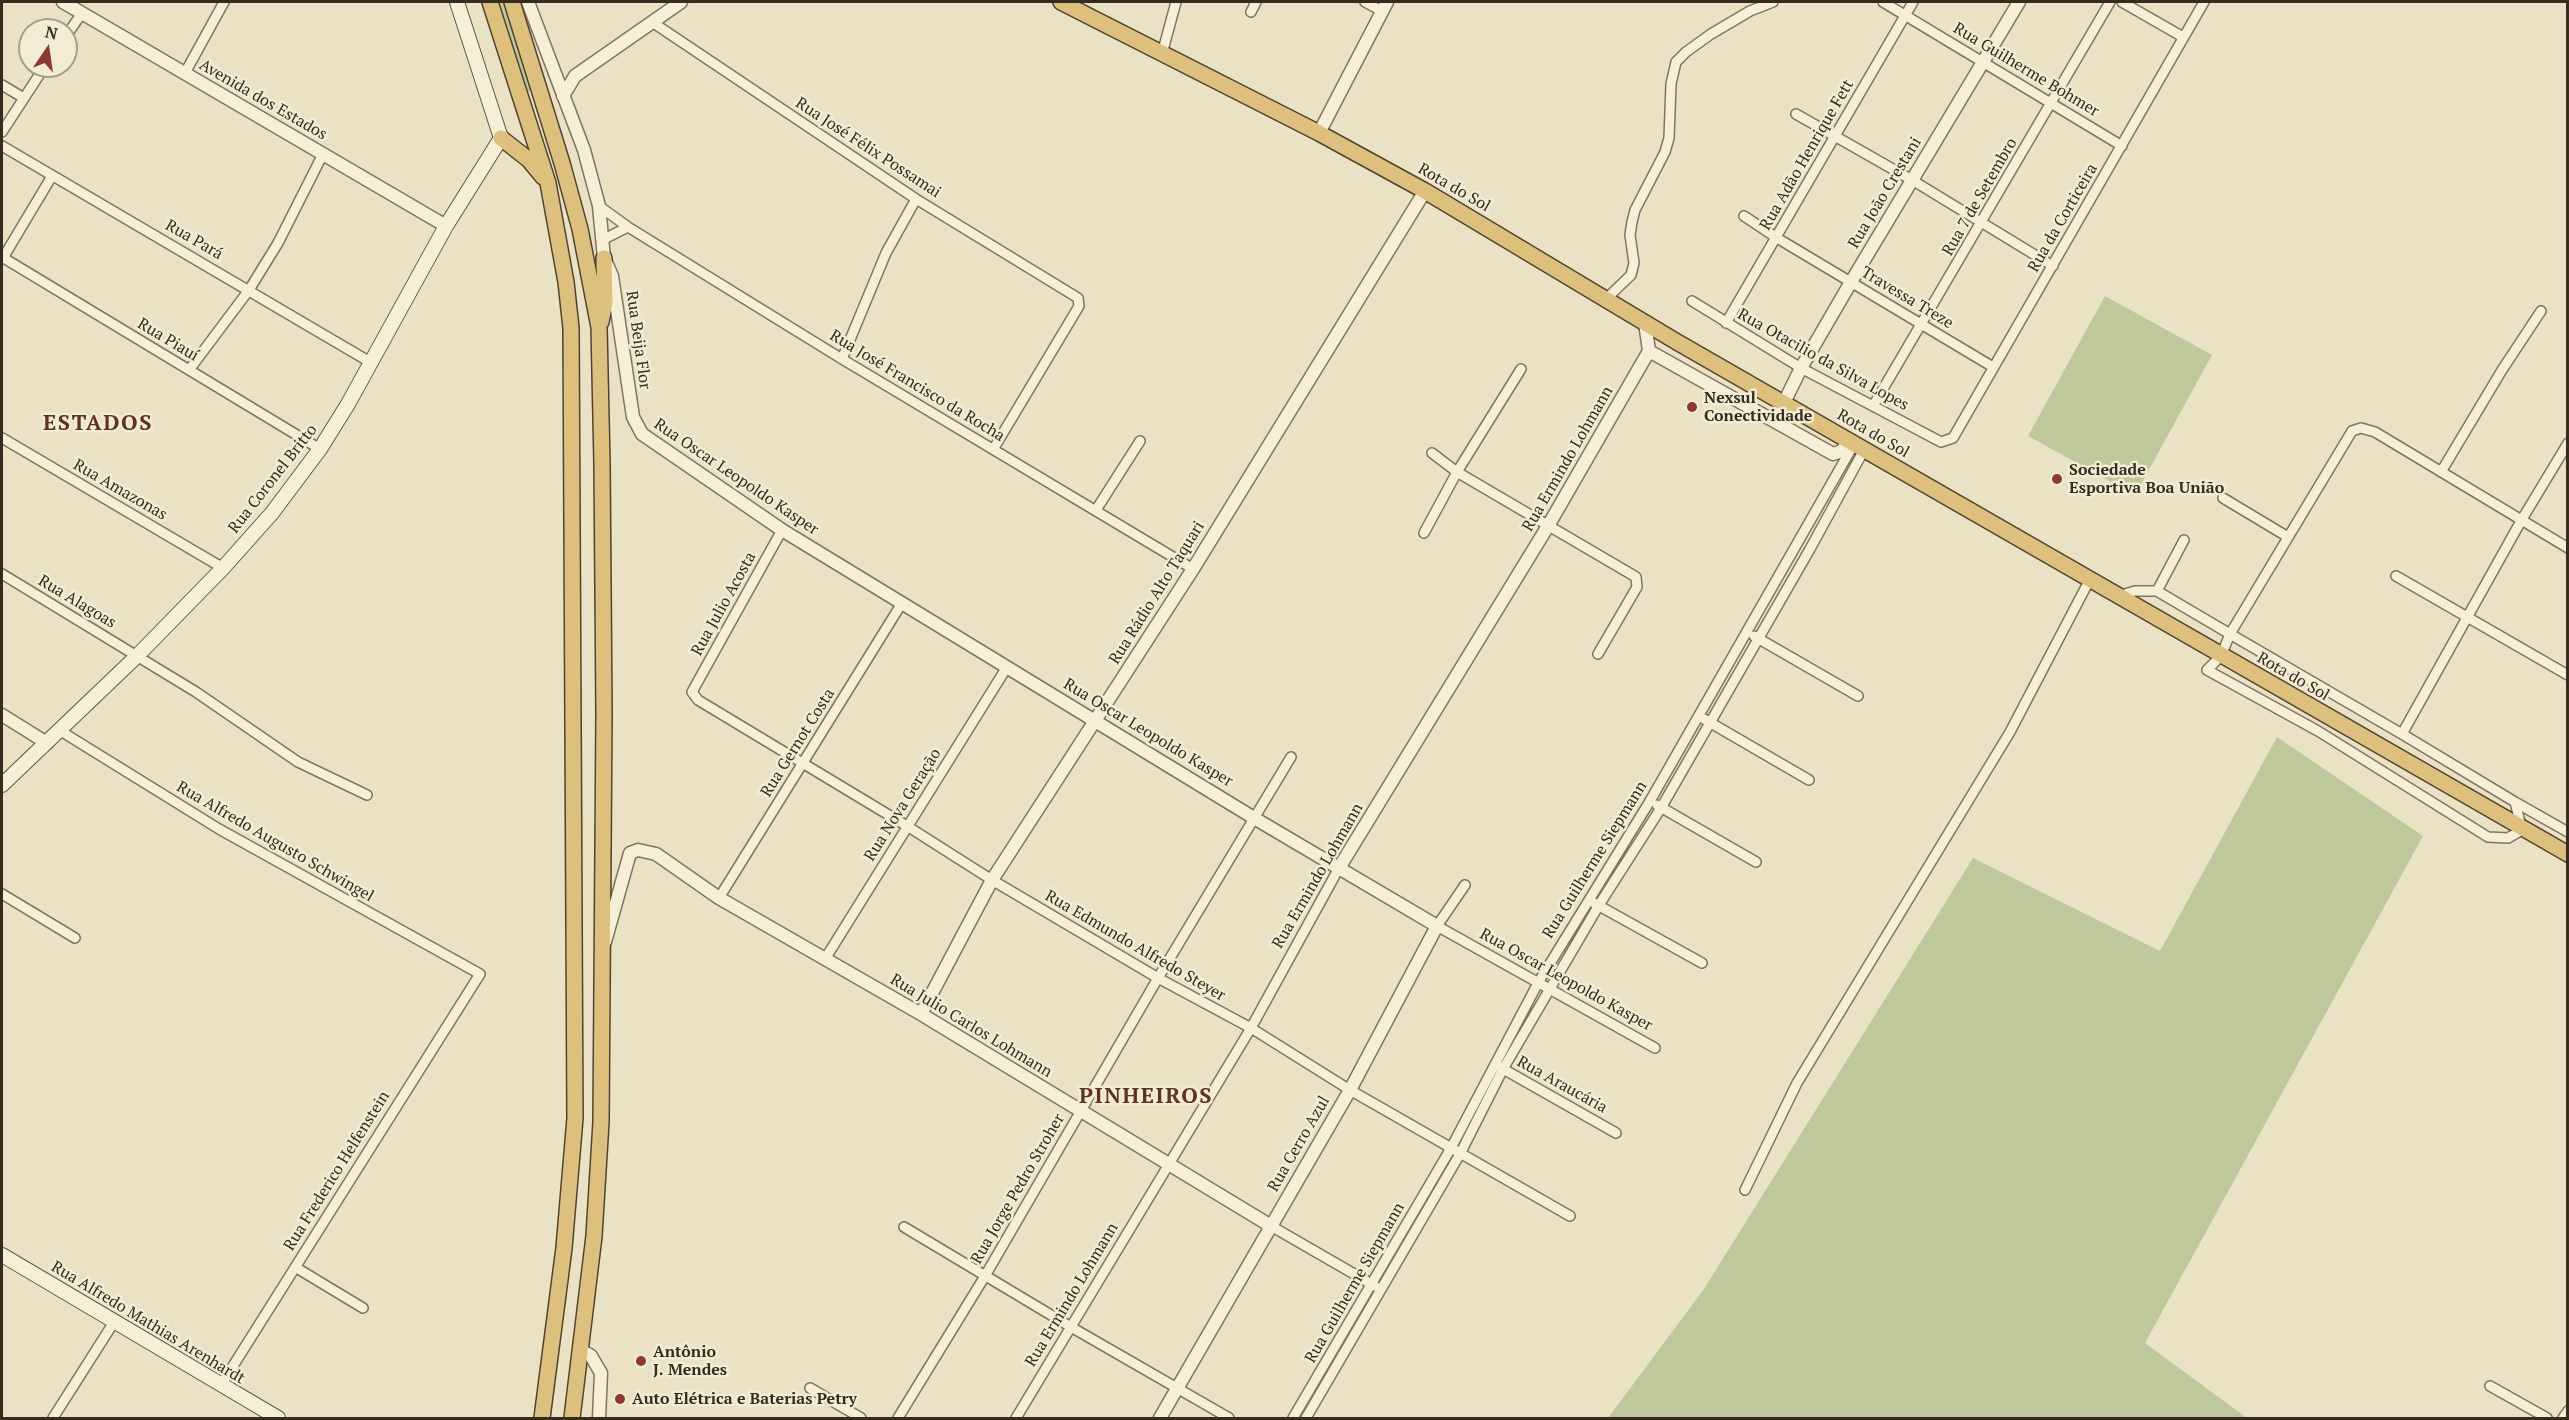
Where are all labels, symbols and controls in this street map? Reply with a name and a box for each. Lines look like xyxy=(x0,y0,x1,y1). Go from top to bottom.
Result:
north arrow xyxy=(18,18,78,78)
street label: Rua Guilherme Bohmer xyxy=(1950,19,2102,121)
text: N xyxy=(43,20,60,44)
street label: Avenida dos Estados xyxy=(196,56,330,144)
street label: Rua Adão Henrique Fett xyxy=(1756,76,1858,234)
street label: Rua José Félix Possamai xyxy=(792,94,944,202)
street label: Rua João Crestani xyxy=(1844,134,1926,252)
street label: Rua 7 de Setembro xyxy=(1939,135,2021,259)
street label: Rota do Sol xyxy=(1414,160,1494,216)
street label: Rua da Corticeira xyxy=(2024,160,2102,276)
street label: Rua Pará xyxy=(162,216,226,264)
street label: Travessa Treze xyxy=(1857,263,1957,333)
street label: Rua Beija Flor xyxy=(622,290,654,390)
street label: Rua Otacilio da Silva Lopes xyxy=(1734,305,1912,415)
street label: Rua Piauí xyxy=(134,314,202,366)
street label: Rua José Francisco da Rocha xyxy=(826,326,1008,446)
street label: Rua Ermindo Lohmann xyxy=(1519,383,1617,535)
place label: Nexsul Conectividade xyxy=(1704,388,1812,426)
marker: Nexsul Conectividade xyxy=(1685,400,1699,414)
street label: Rota do Sol xyxy=(1833,406,1913,462)
district label: ESTADOS xyxy=(43,411,153,437)
street label: Rua Oscar Leopoldo Kasper xyxy=(650,415,822,539)
street label: Rua Coronel Britto xyxy=(225,421,321,537)
street label: Rua Amazonas xyxy=(70,455,170,525)
place label: Sociedade Esportiva Boa União xyxy=(2069,460,2224,498)
marker: Sociedade Esportiva Boa União xyxy=(2050,472,2064,486)
street label: Rua Rádio Alto Taquari xyxy=(1105,518,1209,668)
street label: Rua Julio Acosta xyxy=(688,549,760,659)
street label: Rua Alagoas xyxy=(35,571,119,633)
street label: Rota do Sol xyxy=(2253,649,2333,705)
street label: Rua Oscar Leopoldo Kasper xyxy=(1060,675,1236,791)
street label: Rua Gernot Costa xyxy=(757,685,839,801)
street label: Rua Nova Geração xyxy=(861,745,945,865)
street label: Rua Alfredo Augusto Schwingel xyxy=(173,778,377,906)
street label: Rua Guilherme Siepmann xyxy=(1539,778,1651,942)
street label: Rua Ermindo Lohmann xyxy=(1269,800,1367,952)
street label: Rua Edmundo Alfredo Steyer xyxy=(1041,886,1229,1006)
street label: Rua Oscar Leopoldo Kasper xyxy=(1476,925,1656,1035)
street label: Rua Julio Carlos Lohmann xyxy=(887,970,1055,1082)
street label: Rua Araucária xyxy=(1514,1052,1610,1118)
district label: PINHEIROS xyxy=(1079,1084,1213,1110)
street label: Rua Frederico Helfenstein xyxy=(280,1088,394,1254)
street label: Rua Cerro Azul xyxy=(1264,1093,1334,1195)
street label: Rua Jorge Pedro Stroher xyxy=(967,1111,1069,1267)
street label: Rua Guilherme Siepmann xyxy=(1301,1199,1409,1367)
street label: Rua Ermindo Lohmann xyxy=(1021,1220,1123,1370)
street label: Rua Alfredo Mathias Arenhardt xyxy=(48,1257,248,1389)
place label: Antônio J. Mendes xyxy=(653,1342,727,1380)
marker: Antônio J. Mendes xyxy=(634,1354,648,1368)
place label: Auto Elétrica e Baterias Petry xyxy=(632,1389,857,1409)
marker: Auto Elétrica e Baterias Petry xyxy=(613,1392,627,1406)

